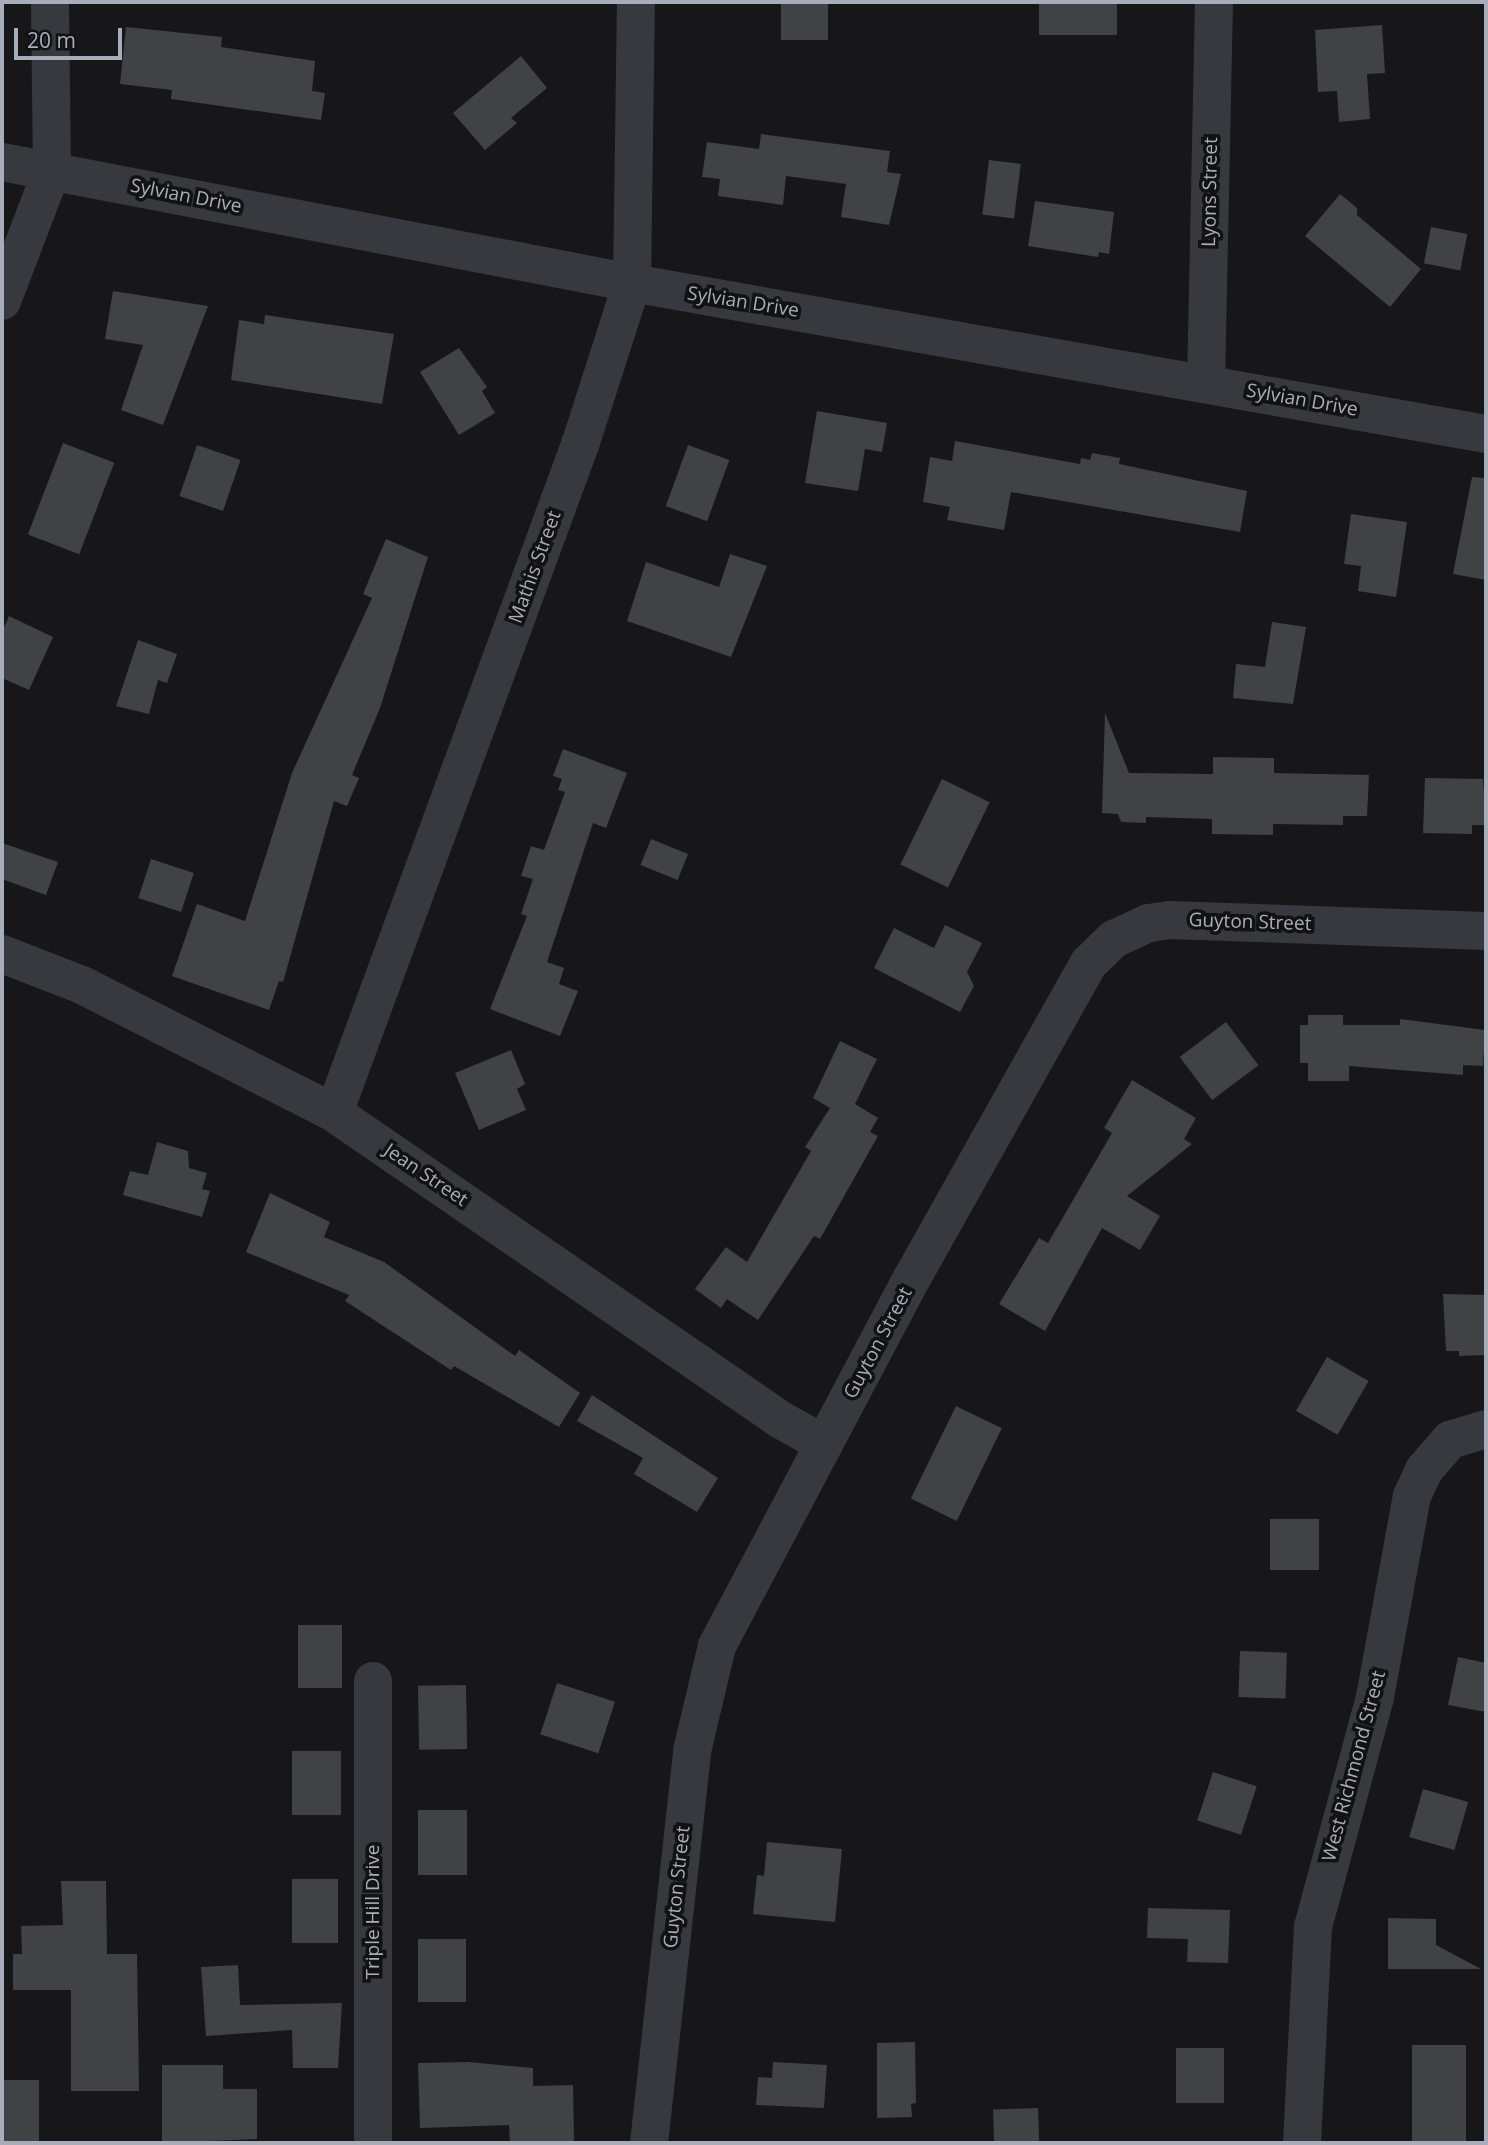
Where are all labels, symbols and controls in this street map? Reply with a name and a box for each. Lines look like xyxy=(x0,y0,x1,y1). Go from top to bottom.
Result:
scale bar xyxy=(18,14,126,58)
text: 20 m xyxy=(27,26,76,54)
street label: Lyons Street xyxy=(1198,137,1222,247)
street label: Sylvian Drive xyxy=(129,174,243,218)
street label: Sylvian Drive xyxy=(686,282,800,322)
street label: Sylvian Drive xyxy=(1245,379,1359,421)
street label: Mathis Street xyxy=(504,508,566,626)
street label: Guyton Street xyxy=(1188,908,1312,936)
street label: Jean Street xyxy=(380,1139,472,1211)
street label: Guyton Street xyxy=(839,1283,917,1403)
street label: West Richmond Street xyxy=(1318,1668,1390,1864)
street label: Guyton Street xyxy=(659,1825,695,1949)
street label: Triple Hill Drive xyxy=(362,1845,384,1979)

